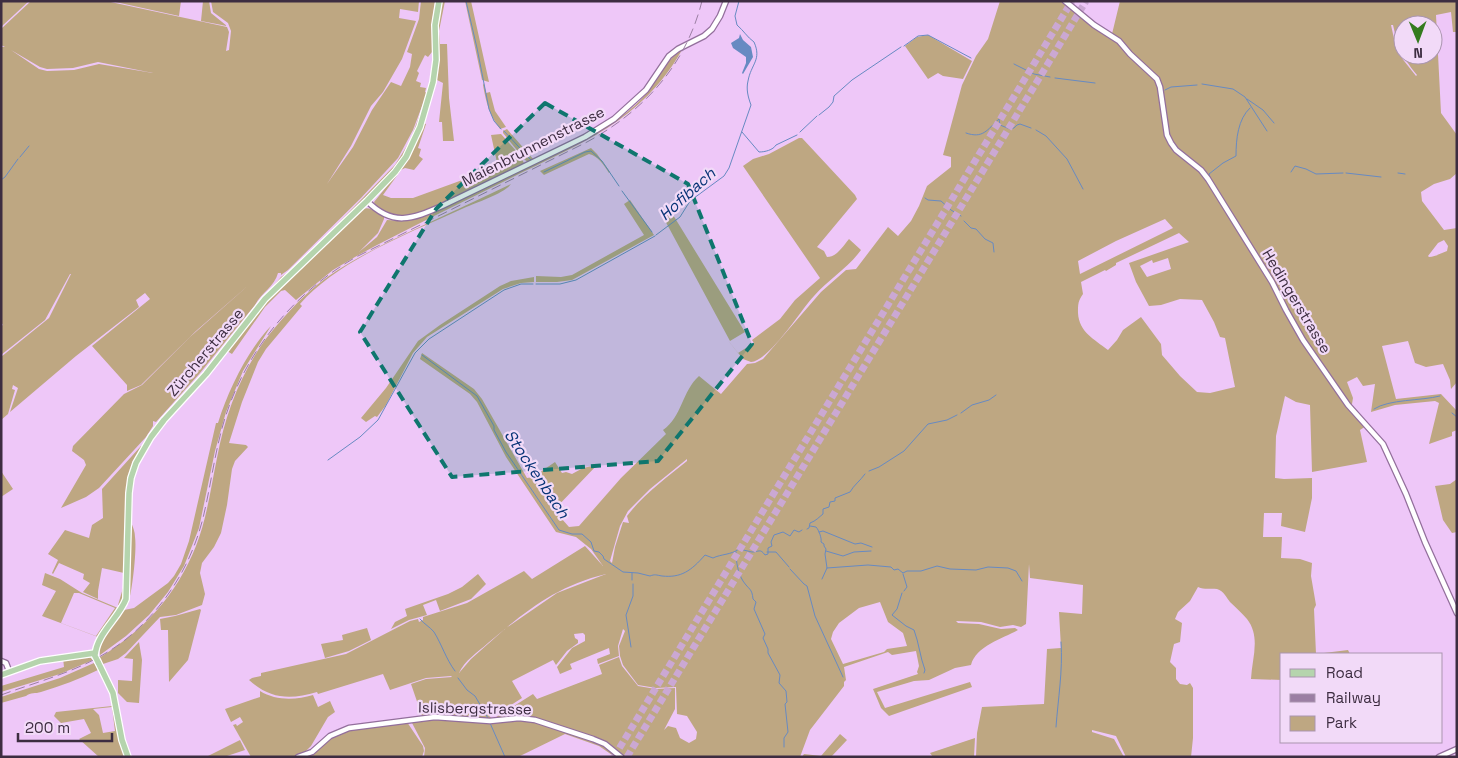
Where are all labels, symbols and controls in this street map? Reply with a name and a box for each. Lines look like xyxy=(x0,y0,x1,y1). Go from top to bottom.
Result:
north arrow xyxy=(1393,15,1443,65)
text: N xyxy=(1413,44,1423,62)
street label: Maienbrunnenstrasse xyxy=(458,102,608,190)
water label: Hofibach xyxy=(654,162,721,225)
street label: Hedingerstrasse xyxy=(1258,245,1336,357)
street label: Zürcherstrasse xyxy=(163,304,247,400)
water label: Stockenbach xyxy=(500,426,575,523)
legend xyxy=(1280,653,1443,743)
text: Road xyxy=(1326,663,1363,682)
text: Railway xyxy=(1326,688,1381,707)
street label: Islisbergstrasse xyxy=(418,698,532,718)
scale bar xyxy=(18,710,111,742)
text: Park xyxy=(1326,713,1357,732)
text: 200 m xyxy=(25,718,70,737)

